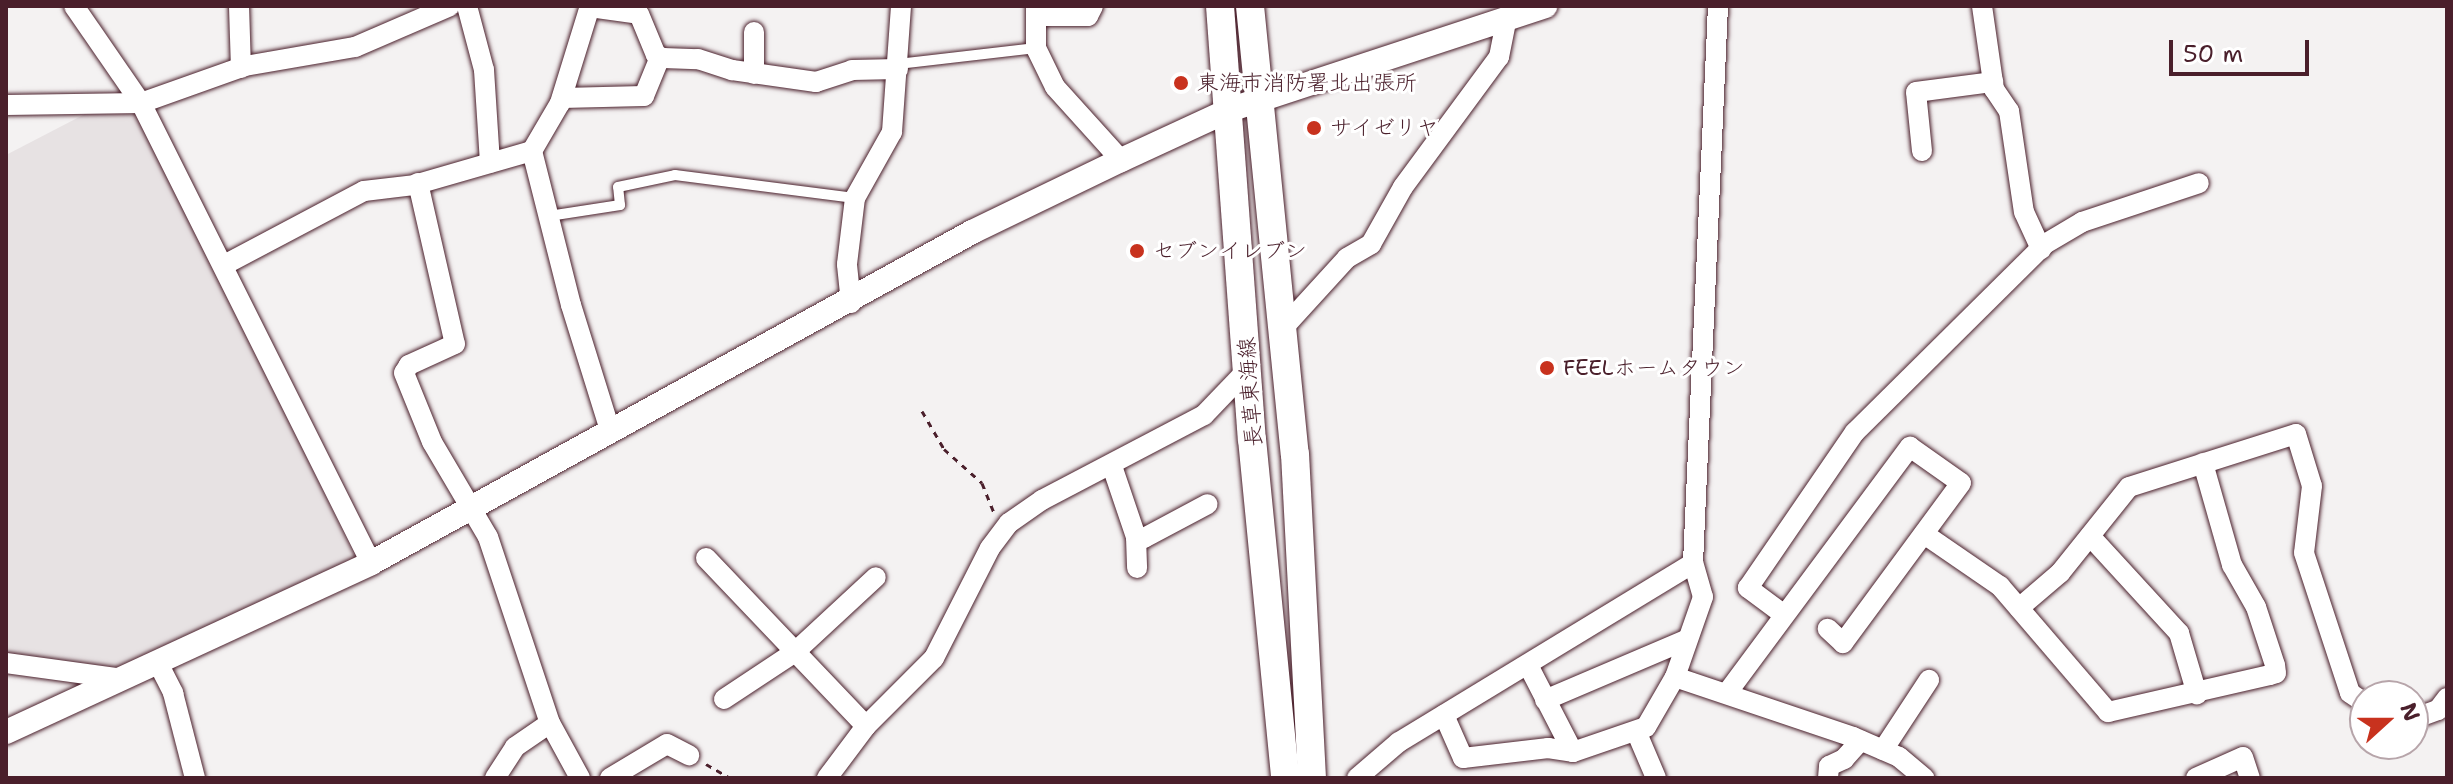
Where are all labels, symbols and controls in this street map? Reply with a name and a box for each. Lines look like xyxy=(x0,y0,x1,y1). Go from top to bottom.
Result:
scale bar xyxy=(2173,24,2313,74)
text: 50 m xyxy=(2183,38,2243,70)
place label: 東海市消防署北出張所 xyxy=(1197,70,1417,96)
marker: 東海市消防署北出張所 xyxy=(1172,74,1190,92)
place label: サイゼリヤ xyxy=(1330,115,1440,141)
marker: サイゼリヤ xyxy=(1305,119,1323,137)
place label: セブンイレブン xyxy=(1153,238,1307,264)
marker: セブンイレブン xyxy=(1128,242,1146,260)
street label: 長草東海線 xyxy=(1233,336,1267,448)
place label: FEELホームタウン xyxy=(1563,355,1746,381)
marker: FEELホームタウン xyxy=(1538,359,1556,377)
north arrow xyxy=(2349,680,2429,760)
text: N xyxy=(2393,699,2427,725)

